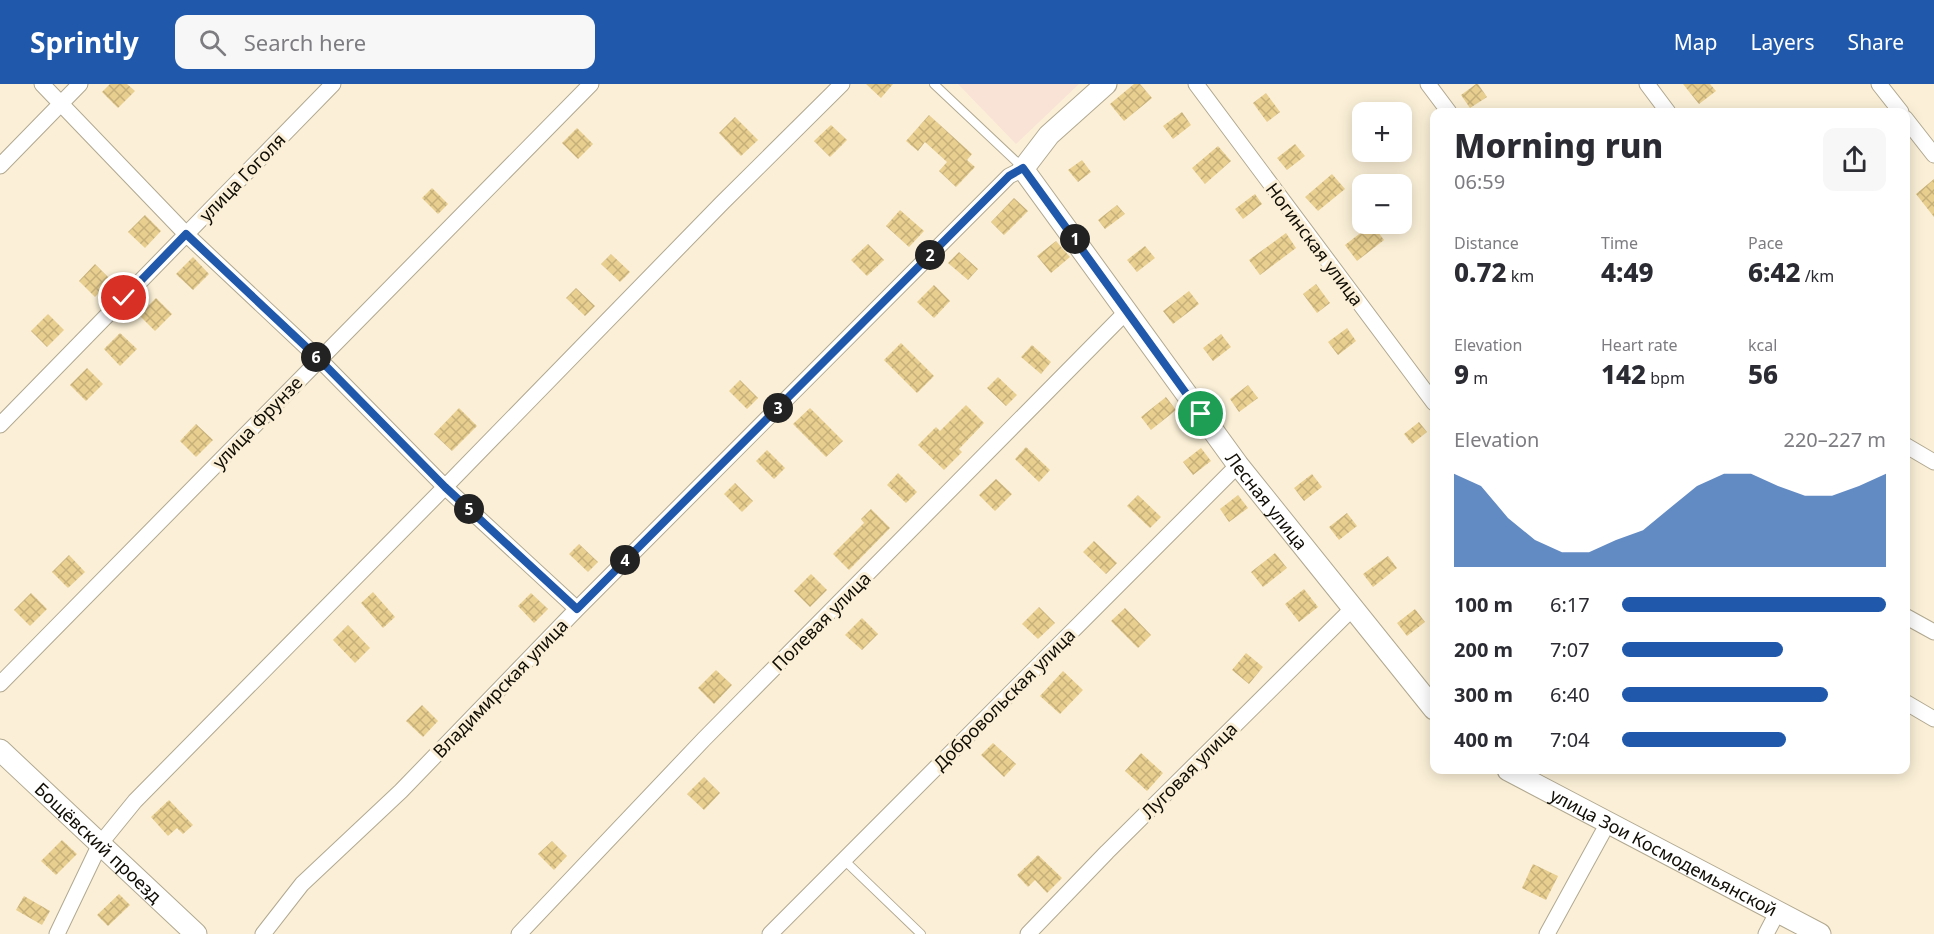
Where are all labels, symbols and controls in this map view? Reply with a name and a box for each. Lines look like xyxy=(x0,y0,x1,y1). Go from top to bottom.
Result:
search box xyxy=(175,15,595,69)
text: Sprintly xyxy=(30,23,139,61)
icon: search xyxy=(196,26,229,59)
text: Search here xyxy=(244,27,366,57)
text: Map xyxy=(1674,28,1718,56)
text: Layers xyxy=(1751,28,1815,56)
text: Share xyxy=(1848,28,1904,56)
map controls xyxy=(1352,102,1412,234)
button: + xyxy=(1352,102,1412,162)
text: Morning run xyxy=(1454,123,1663,168)
street label: улица Гоголя xyxy=(194,128,290,226)
button: share xyxy=(1823,128,1886,191)
text: 06:59 xyxy=(1454,168,1505,195)
button: − xyxy=(1352,174,1412,234)
street label: Ногинская улица xyxy=(1261,178,1369,310)
pin: 1 xyxy=(1060,224,1090,254)
text: 1 xyxy=(1070,228,1080,250)
text: Distance xyxy=(1454,232,1519,254)
text: Time xyxy=(1601,232,1638,254)
text: Pace xyxy=(1748,232,1783,254)
pin: 2 xyxy=(915,240,945,270)
text: 2 xyxy=(925,244,935,266)
text: 0.72 xyxy=(1454,254,1507,290)
text: 4:49 xyxy=(1601,254,1654,290)
text: 6:42 xyxy=(1748,254,1801,290)
text: km xyxy=(1507,265,1534,287)
text: /km xyxy=(1801,265,1834,287)
pin xyxy=(98,272,149,323)
icon: check xyxy=(107,281,140,314)
text: Elevation xyxy=(1454,334,1522,356)
text: Heart rate xyxy=(1601,334,1677,356)
text: kcal xyxy=(1748,334,1777,356)
pin: 6 xyxy=(301,342,331,372)
text: 6 xyxy=(311,346,321,368)
text: 9 xyxy=(1454,356,1469,392)
text: 142 xyxy=(1601,356,1646,392)
text: 56 xyxy=(1748,356,1778,392)
text: m xyxy=(1469,367,1488,389)
text: bpm xyxy=(1646,367,1685,389)
street label: улица Фрунзе xyxy=(207,371,307,473)
pin xyxy=(1175,388,1226,439)
pin: 3 xyxy=(763,393,793,423)
text: 3 xyxy=(773,397,783,419)
icon: arrive xyxy=(1184,397,1217,430)
text: Elevation xyxy=(1454,426,1539,453)
text: 220–227 m xyxy=(1783,426,1886,453)
street label: Лесная улица xyxy=(1220,447,1313,555)
pin: 5 xyxy=(454,494,484,524)
text: 5 xyxy=(464,498,474,520)
pin: 4 xyxy=(610,545,640,575)
text: 4 xyxy=(620,549,630,571)
street label: Полевая улица xyxy=(766,566,876,676)
text: 100 m xyxy=(1454,591,1513,618)
text: 6:17 xyxy=(1550,591,1590,618)
street label: Владимирская улица xyxy=(427,613,573,763)
street label: Добровольская улица xyxy=(928,623,1080,775)
text: 200 m xyxy=(1454,636,1513,663)
text: 7:07 xyxy=(1550,636,1590,663)
text: 300 m xyxy=(1454,681,1513,708)
text: 6:40 xyxy=(1550,681,1590,708)
street label: Луговая улица xyxy=(1136,717,1242,823)
text: 400 m xyxy=(1454,726,1513,753)
text: 7:04 xyxy=(1550,726,1590,753)
street label: Бощёвский проезд xyxy=(30,777,167,908)
street label: улица Зои Космодемьянской xyxy=(1546,782,1781,921)

